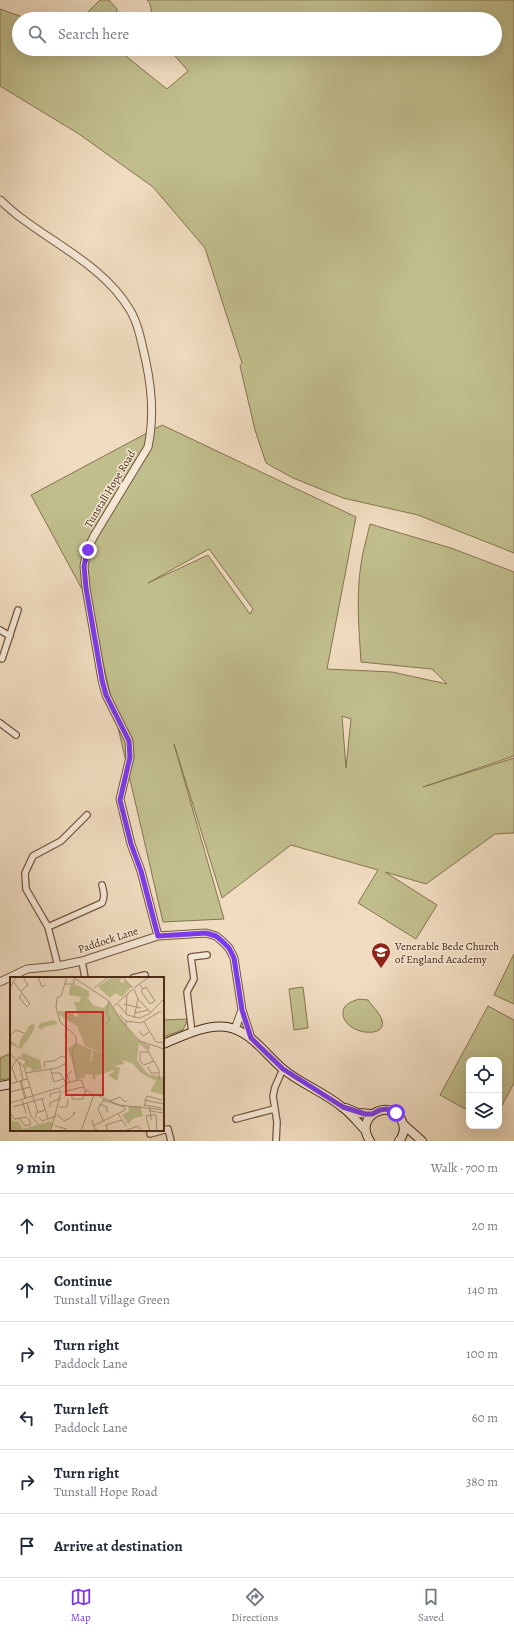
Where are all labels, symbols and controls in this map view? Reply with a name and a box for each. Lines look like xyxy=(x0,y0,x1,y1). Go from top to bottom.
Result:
search box xyxy=(12,12,502,56)
icon: search xyxy=(26,23,48,45)
text: Search here xyxy=(58,24,129,44)
street label: Tunstall Hope Road xyxy=(81,447,139,530)
route end xyxy=(79,541,97,559)
street label: Paddock Lane xyxy=(76,923,140,957)
place label: Venerable Bede Church of England Academy xyxy=(394,939,499,967)
school or university icon: Venerable Bede Church of England Academy xyxy=(370,941,392,969)
inset map xyxy=(10,977,164,1131)
map controls xyxy=(466,1057,502,1129)
button: locate xyxy=(466,1057,502,1093)
button: layers xyxy=(466,1093,502,1129)
route start xyxy=(387,1104,405,1122)
text: 9 min xyxy=(16,1156,56,1179)
text: Walk · 700 m xyxy=(431,1159,498,1176)
icon: ahead xyxy=(16,1215,38,1237)
text: Continue xyxy=(54,1216,112,1236)
text: 20 m xyxy=(472,1217,498,1234)
text: Continue xyxy=(54,1271,112,1291)
icon: ahead xyxy=(16,1279,38,1301)
text: 140 m xyxy=(467,1281,498,1298)
text: Tunstall Village Green xyxy=(54,1291,170,1308)
text: Turn right xyxy=(54,1335,119,1355)
icon: right xyxy=(16,1343,38,1365)
text: 100 m xyxy=(466,1345,498,1362)
text: Paddock Lane xyxy=(54,1355,128,1372)
text: Turn left xyxy=(54,1399,109,1419)
icon: left xyxy=(16,1407,38,1429)
text: 60 m xyxy=(472,1409,498,1426)
text: Paddock Lane xyxy=(54,1419,128,1436)
text: Turn right xyxy=(54,1463,119,1483)
icon: right xyxy=(16,1471,38,1493)
text: 380 m xyxy=(466,1473,498,1490)
text: Tunstall Hope Road xyxy=(54,1483,158,1500)
icon: arrive xyxy=(16,1535,38,1557)
text: Arrive at destination xyxy=(54,1536,183,1556)
tab: Map xyxy=(70,1586,92,1625)
tab: Directions xyxy=(231,1586,279,1625)
tab: Saved xyxy=(418,1586,444,1625)

